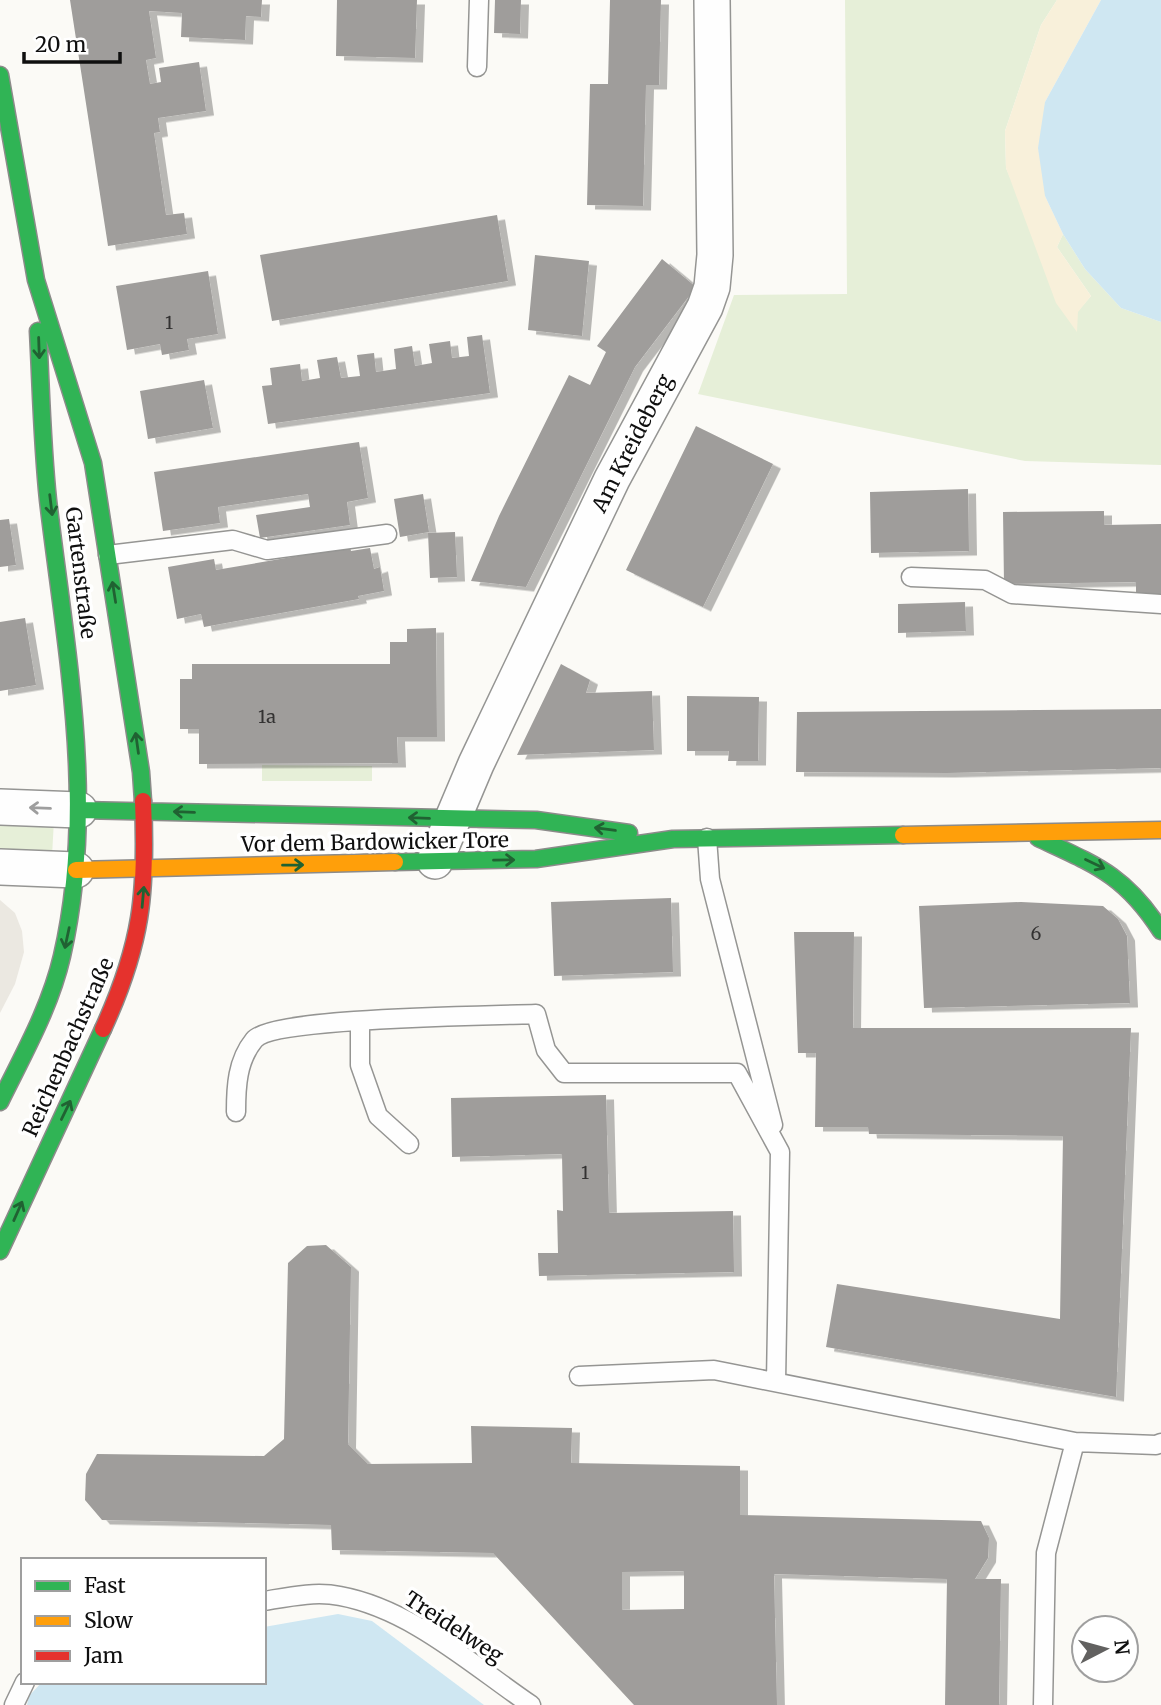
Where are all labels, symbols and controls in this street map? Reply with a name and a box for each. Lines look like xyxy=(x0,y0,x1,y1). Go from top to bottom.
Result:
scale bar xyxy=(24,21,121,65)
text: 20 m xyxy=(35,31,87,58)
house number: 1 xyxy=(165,311,173,334)
one-way arrow xyxy=(32,337,45,360)
street label: Am Kreideberg xyxy=(585,369,679,518)
one-way arrow xyxy=(44,493,57,516)
street label: Gartenstraße xyxy=(60,506,102,641)
one-way arrow xyxy=(107,581,120,604)
house number: 1a xyxy=(258,705,276,728)
one-way arrow xyxy=(130,732,143,755)
one-way arrow xyxy=(28,802,51,815)
one-way arrow xyxy=(173,806,196,819)
one-way arrow xyxy=(408,811,431,824)
one-way arrow xyxy=(594,823,617,836)
street label: Vor dem Bardowicker Tore xyxy=(240,826,509,858)
one-way arrow xyxy=(492,853,515,867)
one-way arrow xyxy=(282,858,305,871)
one-way arrow xyxy=(1084,859,1105,872)
one-way arrow xyxy=(137,886,150,909)
house number: 6 xyxy=(1031,922,1042,945)
one-way arrow xyxy=(59,926,73,949)
street label: Reichenbachstraße xyxy=(16,953,120,1141)
one-way arrow xyxy=(59,1100,73,1121)
house number: 1 xyxy=(581,1161,589,1184)
one-way arrow xyxy=(12,1201,25,1222)
legend xyxy=(21,1558,266,1684)
text: Fast xyxy=(84,1572,126,1599)
street label: Treidelweg xyxy=(399,1585,509,1669)
text: Slow xyxy=(84,1607,133,1634)
north arrow xyxy=(1070,1614,1140,1684)
text: N xyxy=(1109,1639,1135,1656)
text: Jam xyxy=(83,1642,123,1669)

